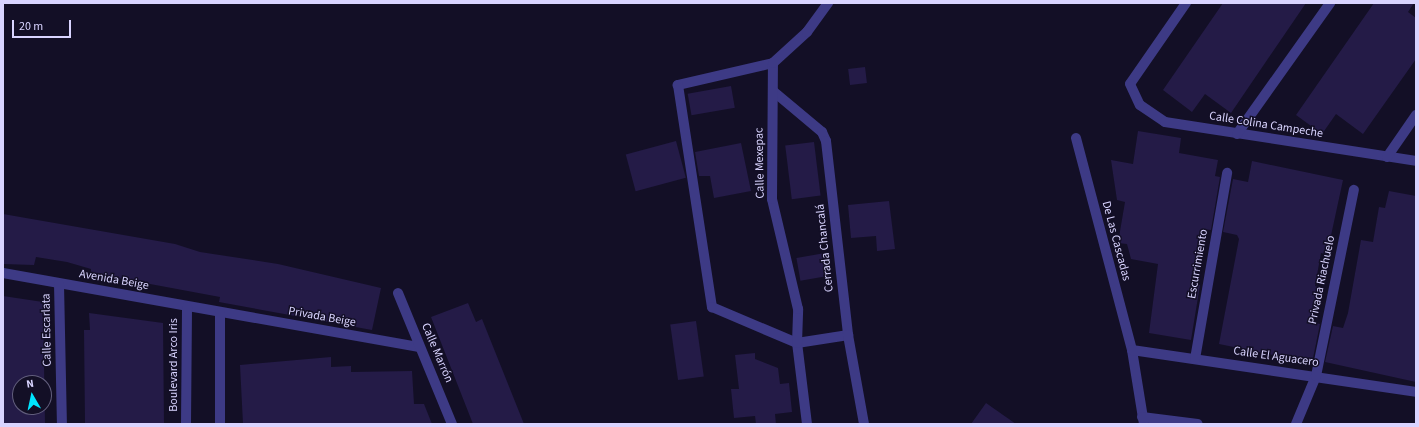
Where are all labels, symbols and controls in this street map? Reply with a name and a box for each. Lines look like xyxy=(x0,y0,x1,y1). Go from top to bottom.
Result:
scale bar xyxy=(14,12,73,38)
text: 20 m xyxy=(19,18,43,35)
street label: Calle Colina Campeche xyxy=(1208,109,1324,141)
street label: Calle Mexepac xyxy=(752,127,768,199)
street label: De Las Cascadas xyxy=(1098,199,1134,283)
street label: Cerrada Chancalá xyxy=(813,203,837,293)
street label: Escurrimiento xyxy=(1185,228,1211,300)
street label: Privada Riachuelo xyxy=(1306,234,1338,326)
street label: Avenida Beige xyxy=(78,267,150,293)
street label: Calle Escarlata xyxy=(39,293,55,367)
street label: Privada Beige xyxy=(287,304,357,330)
street label: Boulevard Arco Iris xyxy=(167,318,181,412)
street label: Calle Marrón xyxy=(418,321,456,385)
street label: Calle El Aguacero xyxy=(1232,344,1320,370)
north arrow xyxy=(12,375,52,415)
text: N xyxy=(25,376,35,392)

